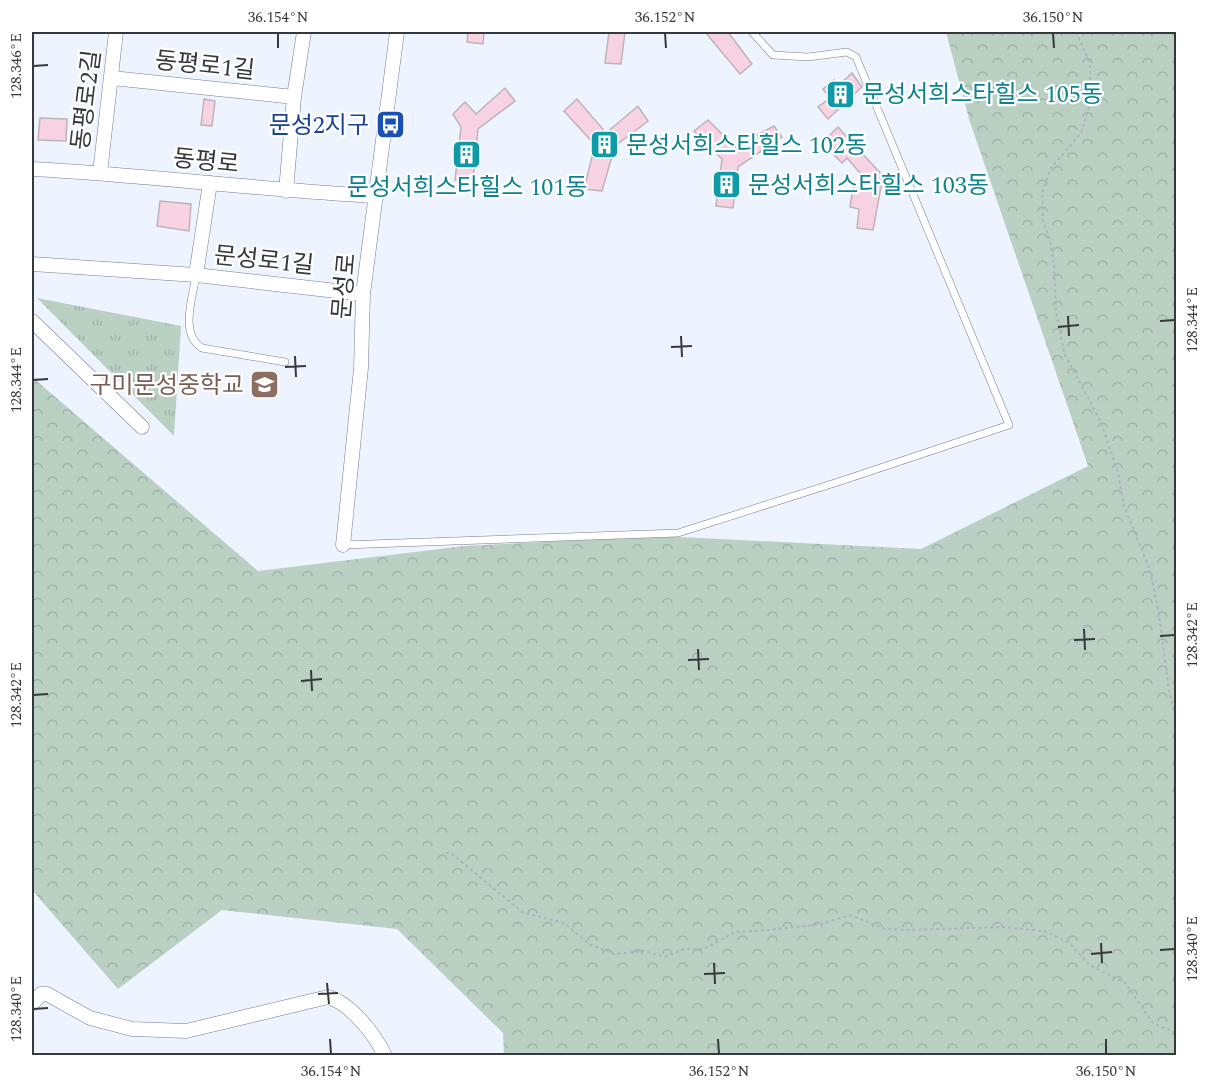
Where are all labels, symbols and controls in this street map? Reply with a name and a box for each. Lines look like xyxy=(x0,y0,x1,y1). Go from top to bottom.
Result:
text: 36.154°N xyxy=(248,6,308,29)
text: 36.152°N xyxy=(635,6,695,29)
text: 36.150°N xyxy=(1023,6,1083,29)
text: 128.346°E xyxy=(5,33,28,99)
street label: 동평로1길 xyxy=(153,43,257,89)
street label: 동평로2길 xyxy=(63,48,111,152)
place label: 문성서희스타힐스 105동 xyxy=(862,77,1103,113)
building icon: 문성서희스타힐스 105동 xyxy=(825,78,857,110)
place label: 문성2지구 xyxy=(269,108,369,144)
bus stop icon: 문성2지구 xyxy=(374,109,406,141)
place label: 문성서희스타힐스 102동 xyxy=(626,128,867,164)
building icon: 문성서희스타힐스 102동 xyxy=(589,129,621,161)
building icon: 문성서희스타힐스 101동 xyxy=(451,138,483,170)
street label: 동평로 xyxy=(171,141,241,183)
place label: 문성서희스타힐스 103동 xyxy=(748,168,989,204)
building icon: 문성서희스타힐스 103동 xyxy=(711,169,743,201)
place label: 문성서희스타힐스 101동 xyxy=(347,170,587,206)
street label: 문성로1길 xyxy=(212,238,316,284)
street label: 문성로 xyxy=(324,252,366,321)
text: 128.344°E xyxy=(1181,287,1204,353)
text: 128.344°E xyxy=(5,347,28,413)
place label: 구미문성중학교 xyxy=(89,368,244,404)
school or university icon: 구미문성중학교 xyxy=(249,369,281,401)
text: 128.342°E xyxy=(1181,602,1204,668)
text: 128.342°E xyxy=(5,662,28,728)
text: 128.340°E xyxy=(1181,916,1204,982)
text: 128.340°E xyxy=(5,976,28,1042)
text: 36.154°N xyxy=(301,1060,361,1083)
text: 36.152°N xyxy=(689,1060,749,1083)
text: 36.150°N xyxy=(1076,1060,1136,1083)

